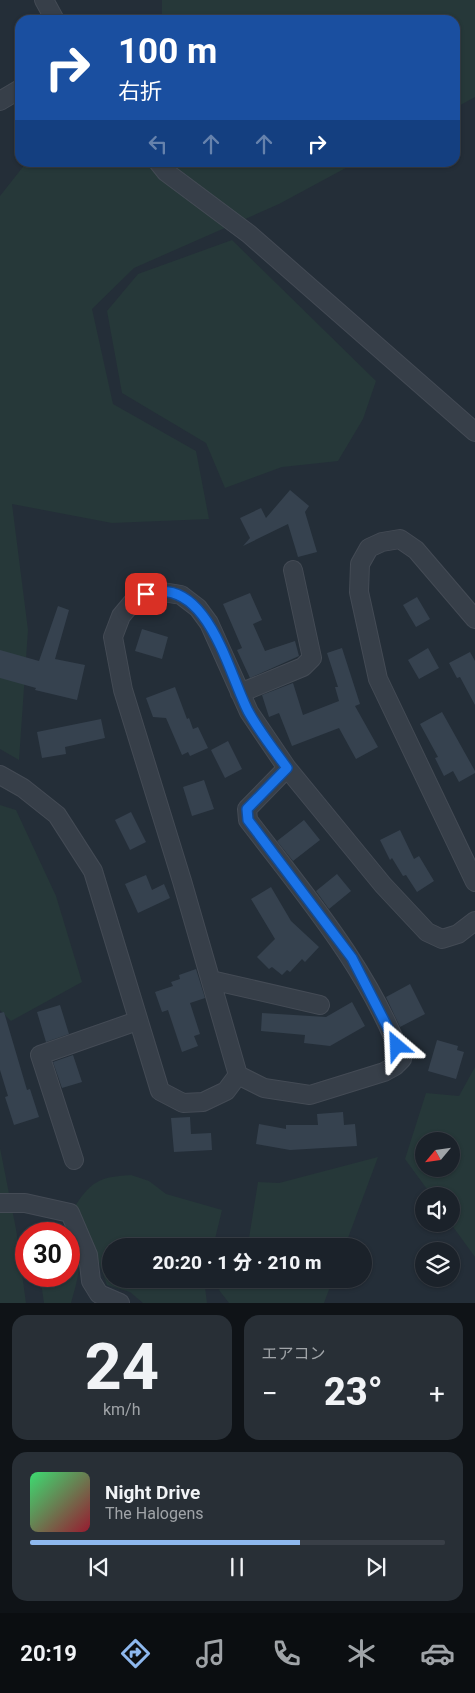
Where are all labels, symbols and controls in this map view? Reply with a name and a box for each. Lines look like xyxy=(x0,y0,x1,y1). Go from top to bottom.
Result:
text: 100 m xyxy=(118,31,217,72)
icon: right xyxy=(35,35,100,100)
text: 右折 xyxy=(118,79,162,104)
icon: left xyxy=(144,130,172,158)
icon: ahead xyxy=(197,130,225,158)
icon: ahead xyxy=(250,130,278,158)
icon: right xyxy=(303,130,331,158)
pin xyxy=(125,573,167,615)
icon: arrive xyxy=(132,580,160,608)
position arrow xyxy=(370,1019,422,1071)
north arrow xyxy=(415,1132,460,1178)
map controls xyxy=(415,1132,460,1287)
button: sound xyxy=(415,1187,460,1232)
speed limit sign: 30 xyxy=(15,1222,80,1287)
button: layers xyxy=(415,1242,460,1287)
text: 20:20 · 1 分 · 210 m xyxy=(153,1251,321,1274)
text: 24 xyxy=(84,1329,159,1405)
text: エアコン xyxy=(262,1344,326,1363)
text: 23° xyxy=(324,1370,383,1414)
text: − xyxy=(262,1377,278,1410)
text: + xyxy=(429,1377,445,1410)
text: km/h xyxy=(103,1400,141,1419)
text: Night Drive xyxy=(105,1481,200,1504)
text: The Halogens xyxy=(105,1504,204,1523)
icon: previous xyxy=(85,1553,113,1581)
icon: pause xyxy=(223,1553,251,1581)
icon: next xyxy=(362,1553,390,1581)
icon: directions xyxy=(118,1636,153,1671)
icon: music xyxy=(193,1636,228,1671)
icon: phone xyxy=(269,1636,304,1671)
icon: climate xyxy=(344,1636,379,1671)
icon: car xyxy=(420,1636,455,1671)
text: 20:19 xyxy=(20,1641,77,1666)

